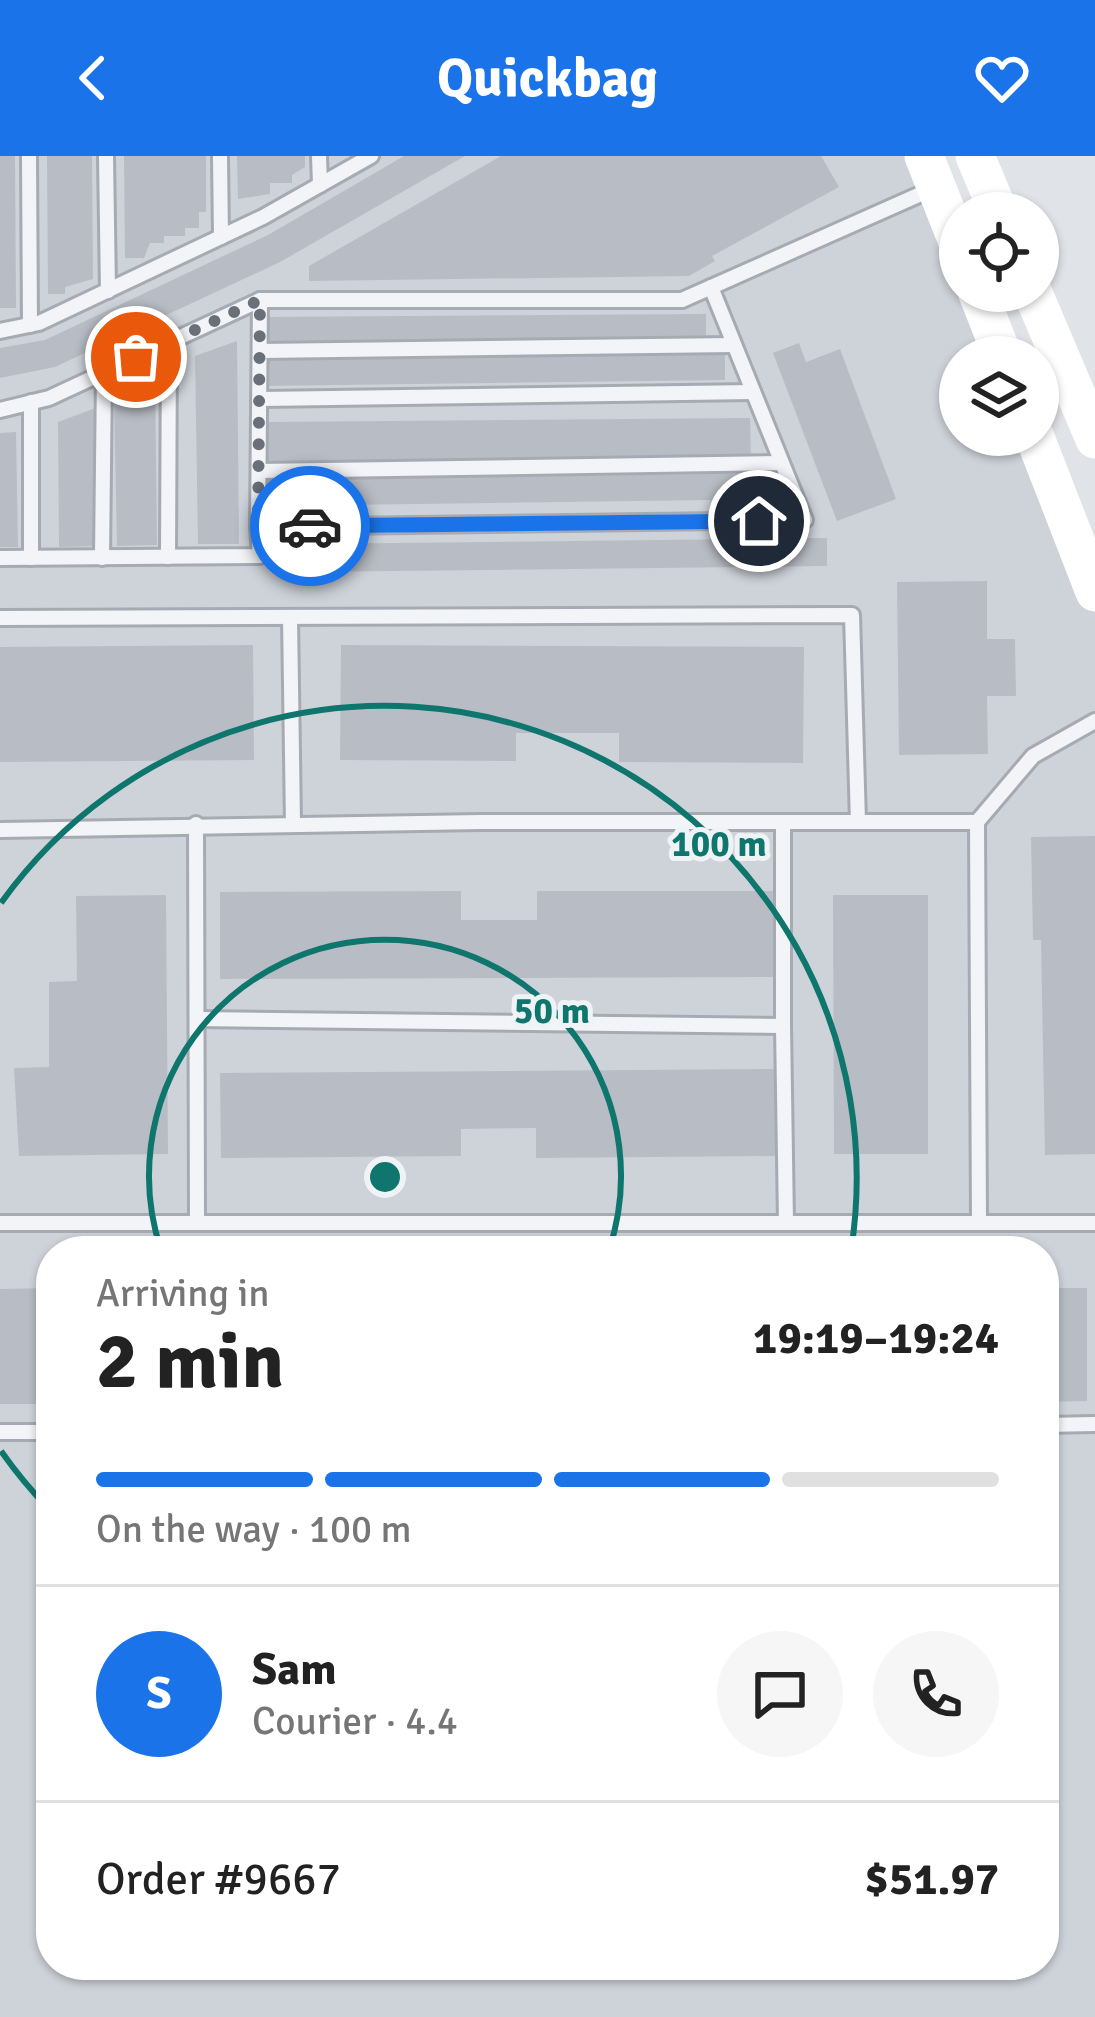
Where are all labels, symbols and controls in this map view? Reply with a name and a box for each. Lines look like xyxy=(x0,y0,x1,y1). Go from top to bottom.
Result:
icon: back xyxy=(60,45,126,111)
text: Quickbag xyxy=(437,45,658,112)
icon: heart xyxy=(969,45,1035,111)
map controls xyxy=(939,192,1059,456)
button: locate xyxy=(939,192,1059,312)
pin xyxy=(85,306,187,408)
icon: bag xyxy=(103,324,169,390)
button: layers xyxy=(939,336,1059,456)
courier xyxy=(250,466,370,586)
pin xyxy=(708,470,810,572)
icon: home xyxy=(726,488,792,554)
icon: car xyxy=(277,493,343,559)
text: 100 m xyxy=(671,822,767,867)
text: 50 m xyxy=(514,989,590,1034)
centre of rings xyxy=(364,1156,406,1198)
text: Arriving in xyxy=(96,1269,270,1317)
text: 19:19–19:24 xyxy=(753,1311,999,1366)
text: 2 min xyxy=(96,1314,284,1410)
text: On the way · 100 m xyxy=(96,1505,412,1553)
button: chat xyxy=(717,1631,843,1757)
button: phone xyxy=(873,1631,999,1757)
text: Sam xyxy=(252,1642,337,1697)
text: S xyxy=(146,1666,172,1721)
text: Courier · 4.4 xyxy=(252,1697,458,1745)
text: Order #9667 xyxy=(96,1852,341,1907)
text: $51.97 xyxy=(865,1852,999,1907)

